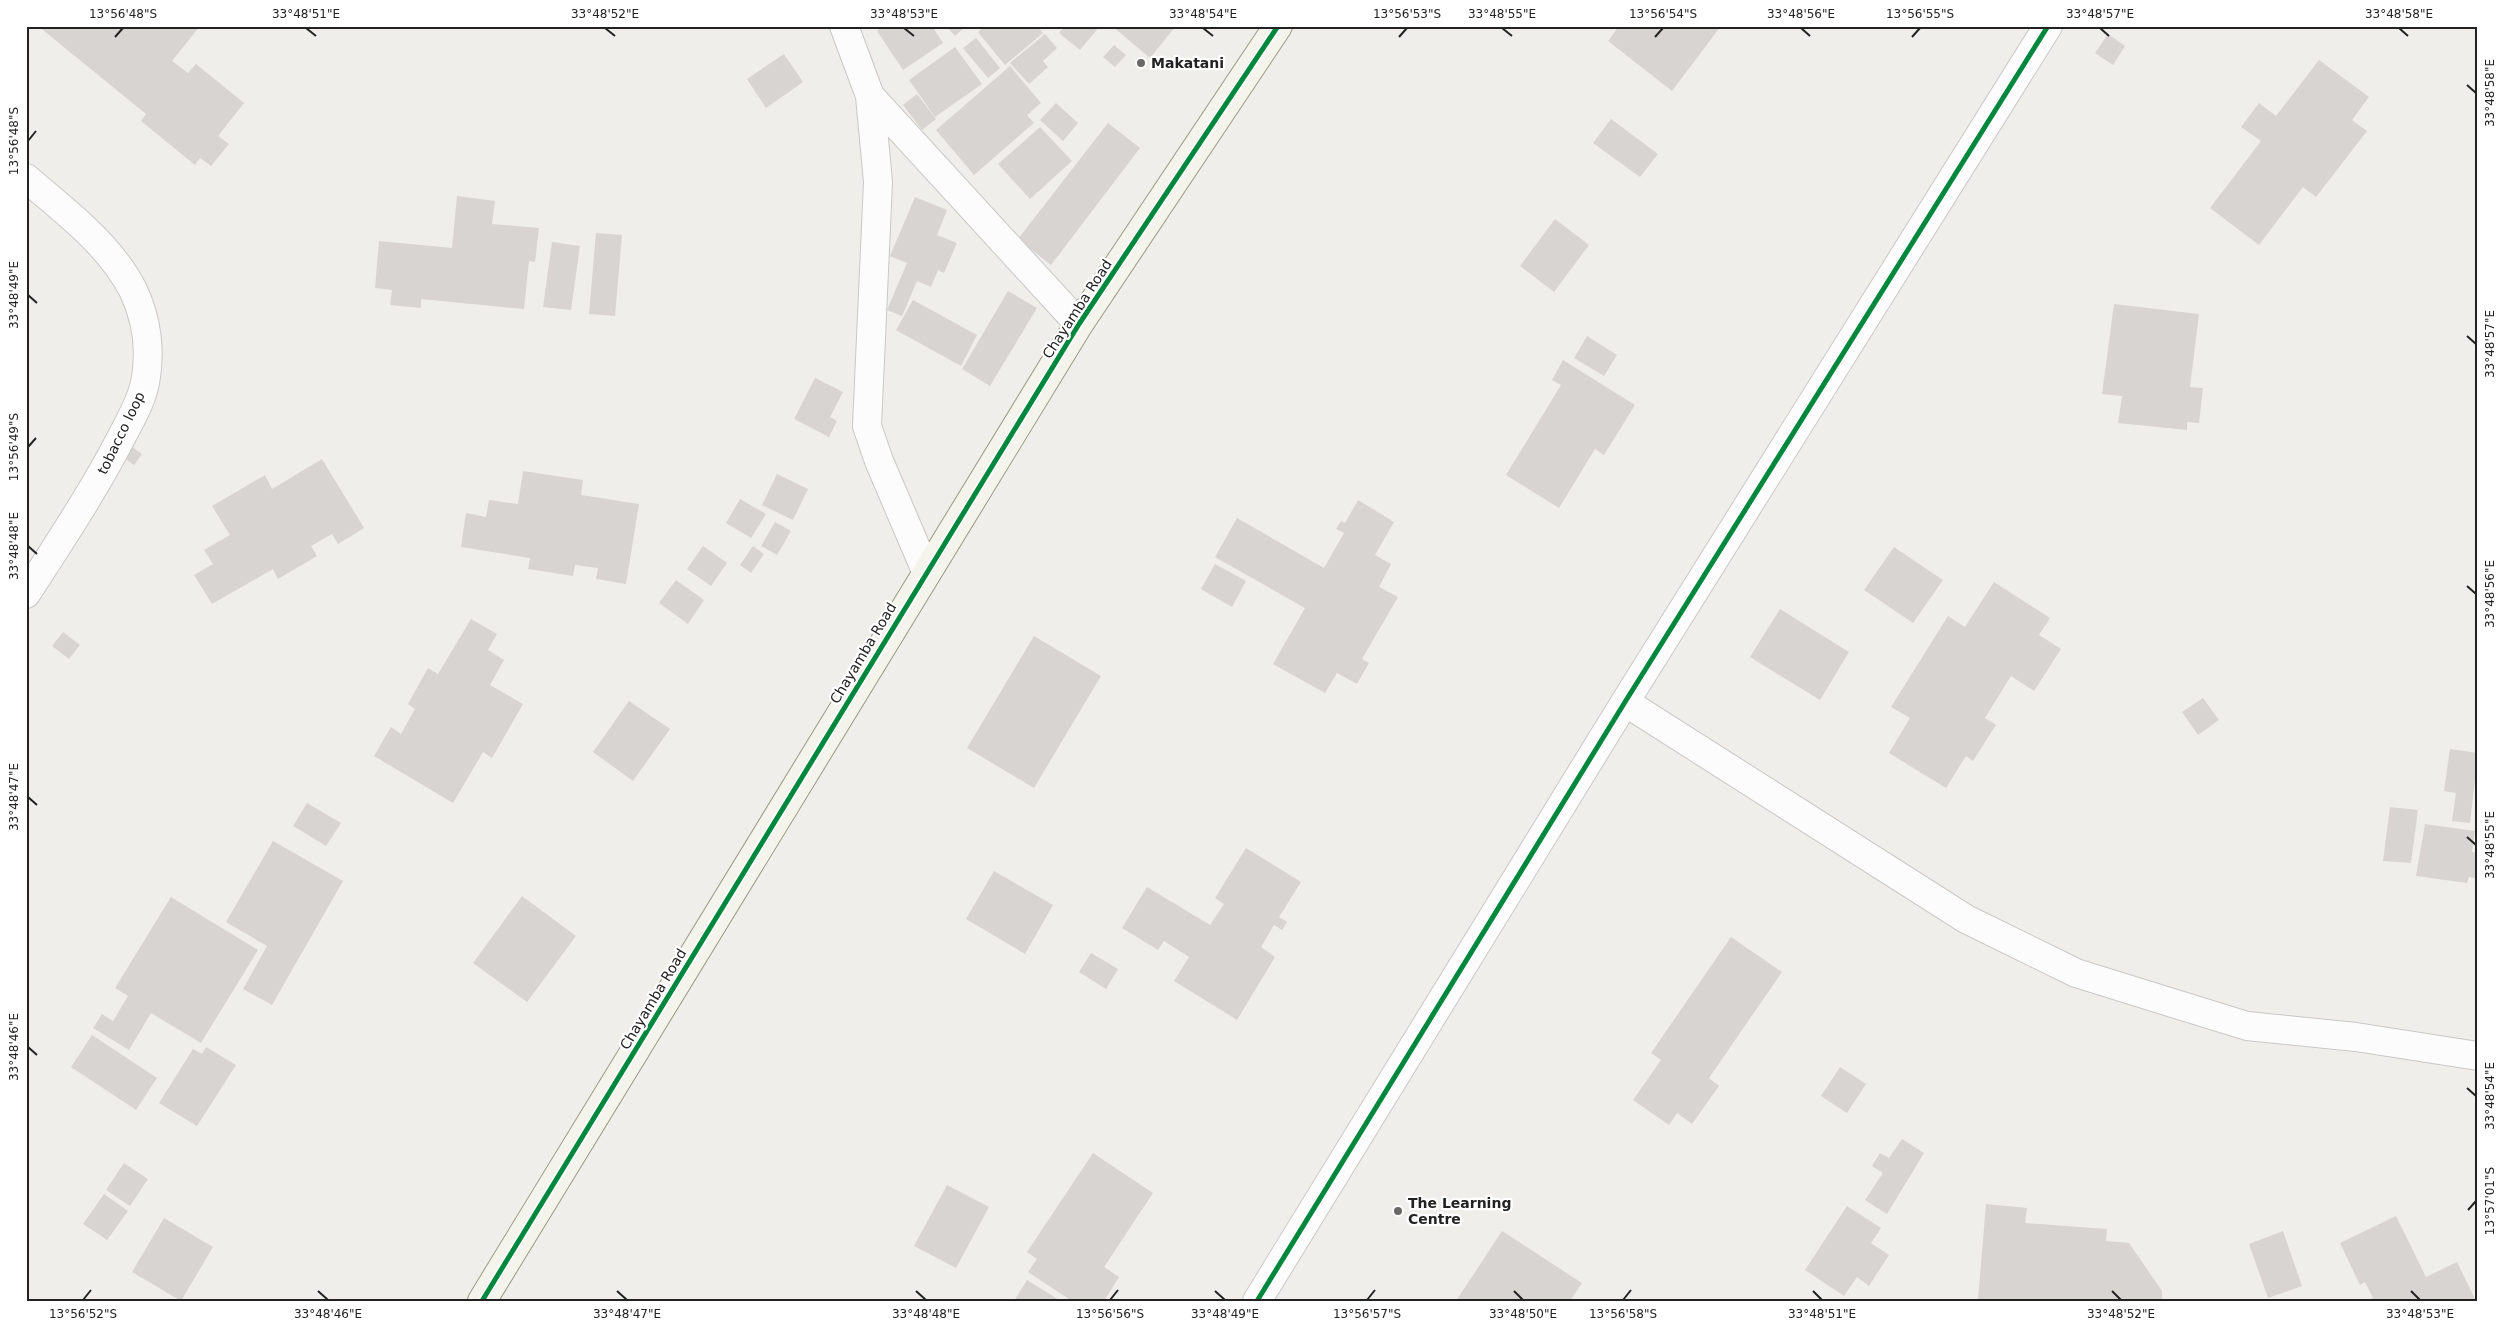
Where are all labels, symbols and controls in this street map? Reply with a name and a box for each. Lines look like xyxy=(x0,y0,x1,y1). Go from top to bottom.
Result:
text: 13°56'48"S xyxy=(89,7,157,21)
text: 33°48'51"E xyxy=(272,7,340,21)
text: 33°48'52"E xyxy=(571,7,639,21)
text: 33°48'53"E xyxy=(870,7,938,21)
text: 33°48'54"E xyxy=(1169,7,1237,21)
text: 13°56'53"S xyxy=(1373,7,1441,21)
text: 33°48'55"E xyxy=(1468,7,1536,21)
text: 13°56'54"S xyxy=(1629,7,1697,21)
text: 33°48'56"E xyxy=(1767,7,1835,21)
text: 13°56'55"S xyxy=(1886,7,1954,21)
text: 33°48'57"E xyxy=(2066,7,2134,21)
text: 33°48'58"E xyxy=(2365,7,2433,21)
place label: Makatani xyxy=(1151,55,1224,71)
marker: Makatani xyxy=(1135,57,1147,69)
text: 33°48'58"E xyxy=(2483,59,2497,127)
text: 13°56'48"S xyxy=(7,107,21,175)
street label: Chayamba Road xyxy=(1039,257,1115,361)
text: 33°48'49"E xyxy=(7,261,21,329)
text: 33°48'57"E xyxy=(2483,310,2497,378)
street label: tobacco loop xyxy=(94,389,148,477)
text: 13°56'49"S xyxy=(7,413,21,481)
text: 33°48'48"E xyxy=(7,512,21,580)
text: 33°48'56"E xyxy=(2483,560,2497,628)
street label: Chayamba Road xyxy=(827,600,899,706)
text: 33°48'47"E xyxy=(7,763,21,831)
text: 33°48'55"E xyxy=(2483,811,2497,879)
street label: Chayamba Road xyxy=(617,946,689,1052)
text: 33°48'46"E xyxy=(7,1013,21,1081)
text: 33°48'54"E xyxy=(2483,1062,2497,1130)
text: 13°57'01"S xyxy=(2483,1167,2497,1235)
place label: The Learning Centre xyxy=(1408,1195,1511,1227)
marker: The Learning Centre xyxy=(1392,1205,1404,1217)
text: 13°56'52"S xyxy=(49,1307,117,1321)
text: 33°48'46"E xyxy=(294,1307,362,1321)
text: 33°48'47"E xyxy=(593,1307,661,1321)
text: 33°48'48"E xyxy=(892,1307,960,1321)
text: 13°56'56"S xyxy=(1076,1307,1144,1321)
text: 33°48'49"E xyxy=(1191,1307,1259,1321)
text: 13°56'57"S xyxy=(1333,1307,1401,1321)
text: 33°48'50"E xyxy=(1489,1307,1557,1321)
text: 13°56'58"S xyxy=(1589,1307,1657,1321)
text: 33°48'51"E xyxy=(1788,1307,1856,1321)
text: 33°48'52"E xyxy=(2087,1307,2155,1321)
text: 33°48'53"E xyxy=(2386,1307,2454,1321)

